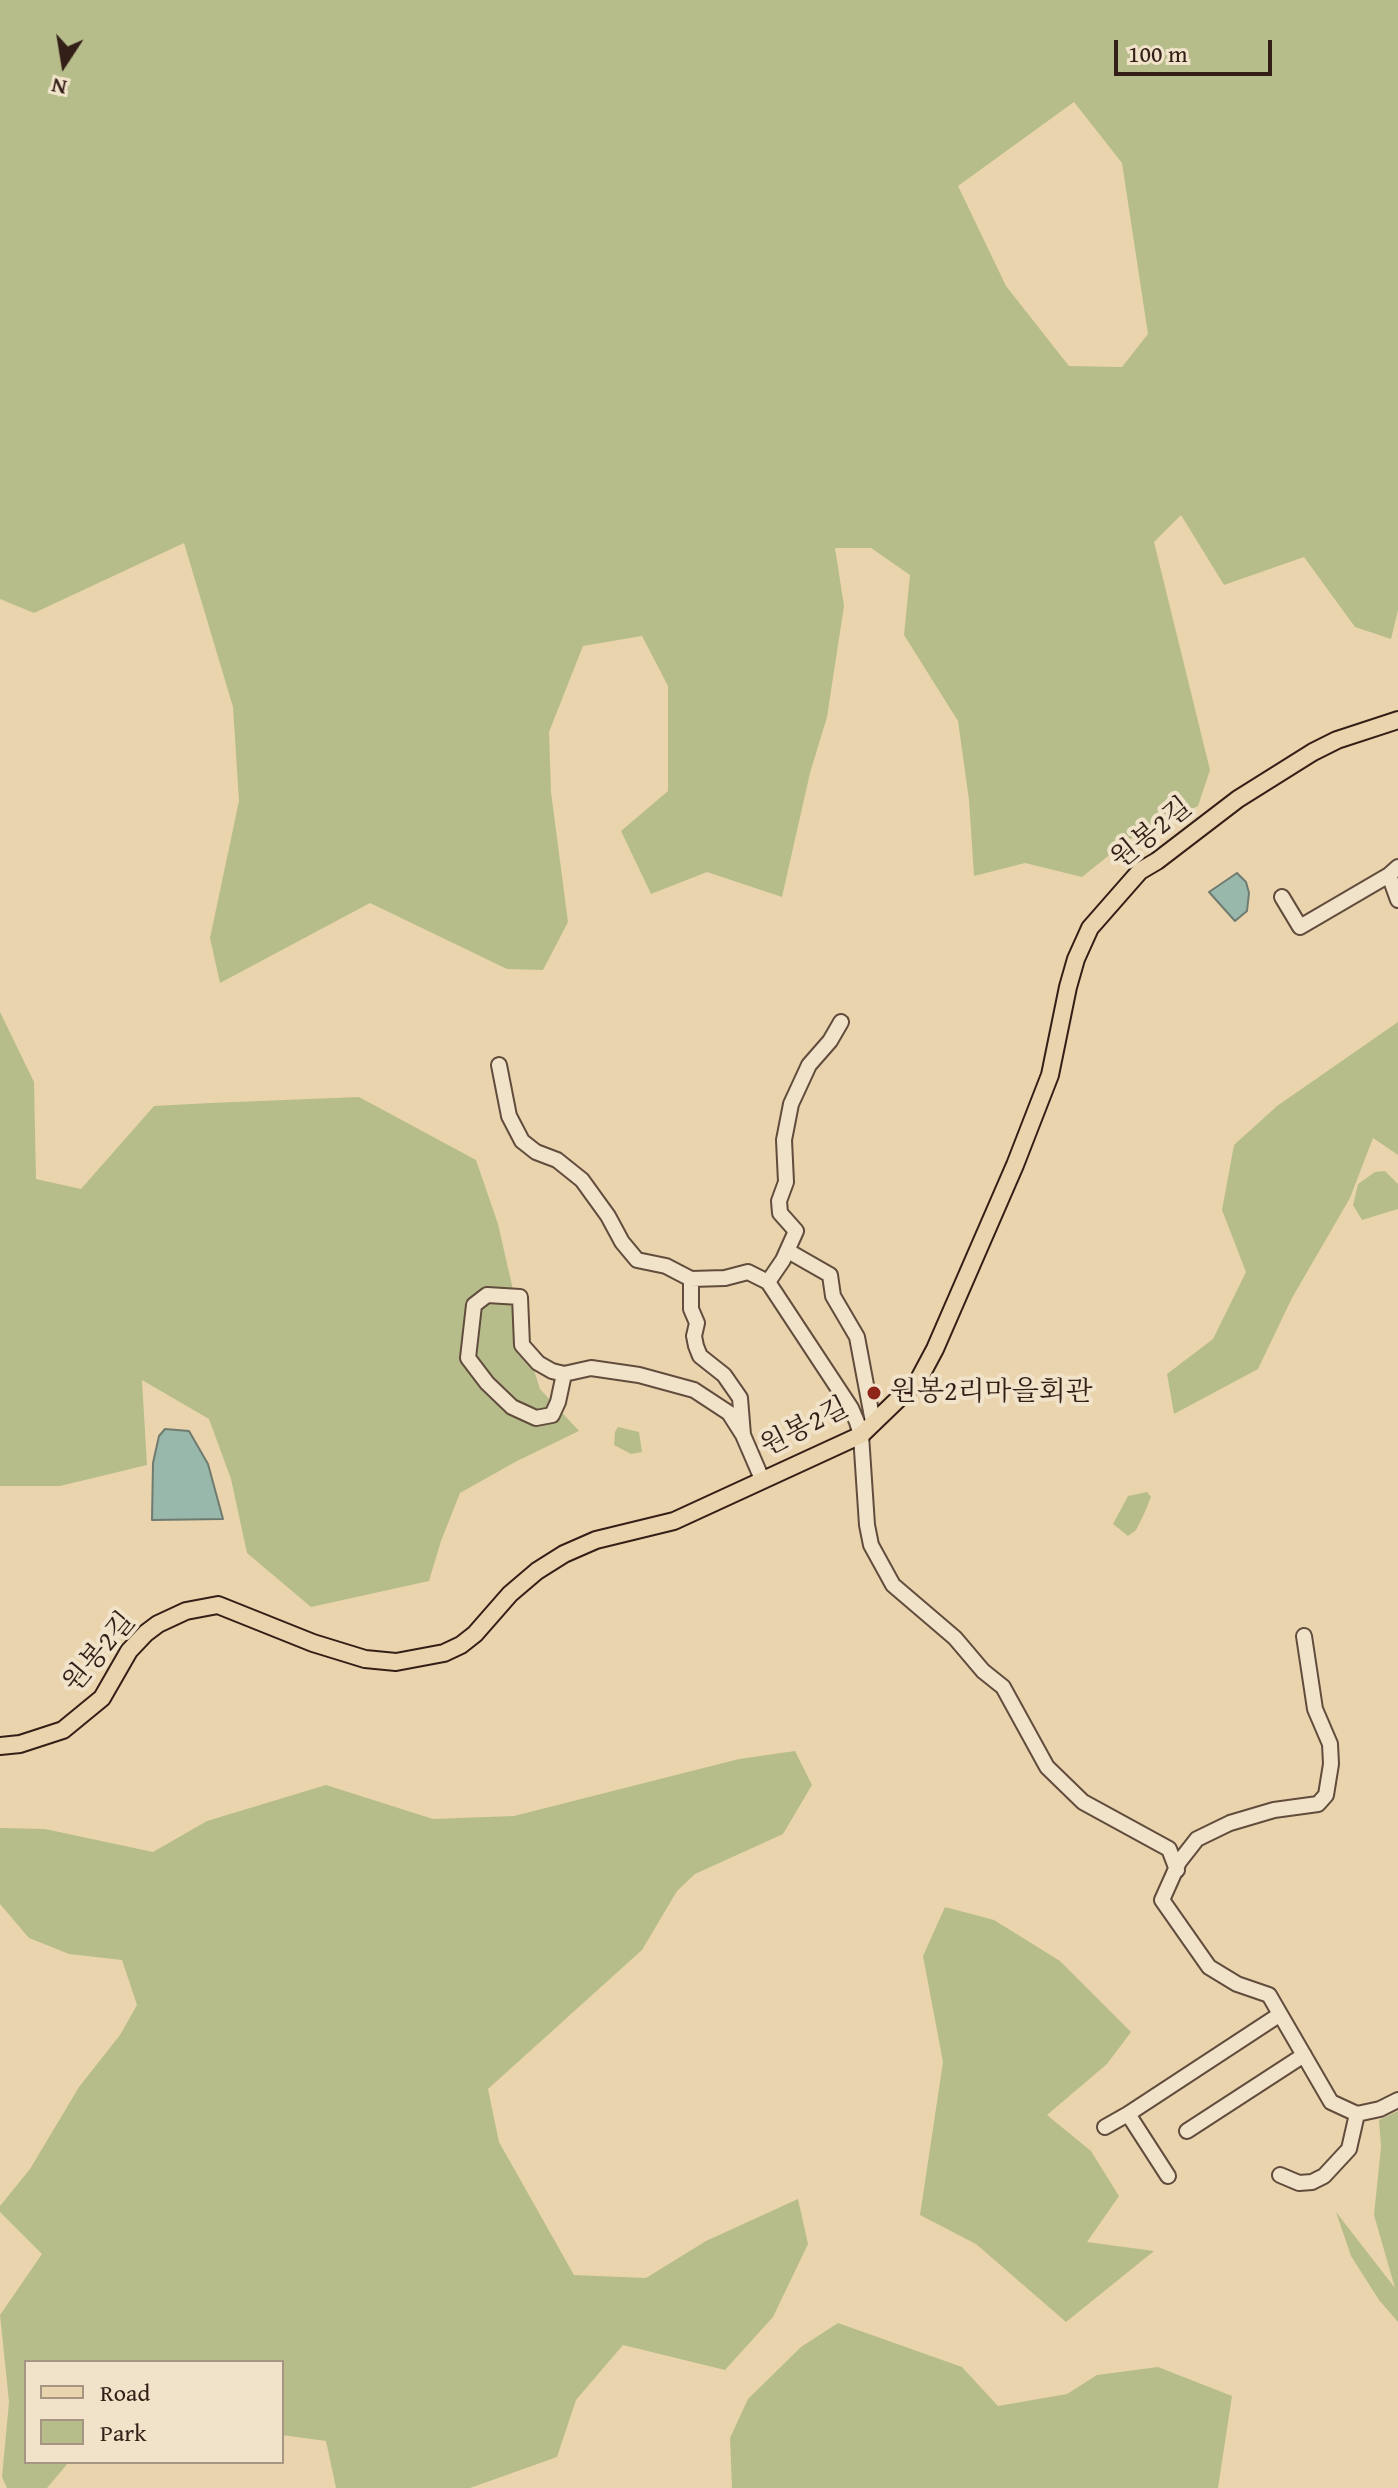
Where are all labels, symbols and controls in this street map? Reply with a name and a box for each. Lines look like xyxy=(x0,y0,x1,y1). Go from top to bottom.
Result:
north arrow xyxy=(24,24,104,104)
scale bar xyxy=(1118,24,1276,74)
text: 100 m xyxy=(1128,36,1188,71)
text: N xyxy=(48,70,70,105)
street label: 원봉2길 xyxy=(1105,791,1199,877)
place label: 원봉2리마을회관 xyxy=(890,1376,1093,1410)
marker: 원봉2리마을회관 xyxy=(865,1384,883,1402)
street label: 원봉2길 xyxy=(755,1392,855,1464)
street label: 원봉2길 xyxy=(57,1606,143,1700)
legend xyxy=(24,2360,284,2464)
text: Road xyxy=(100,2375,150,2410)
text: Park xyxy=(100,2415,146,2450)

